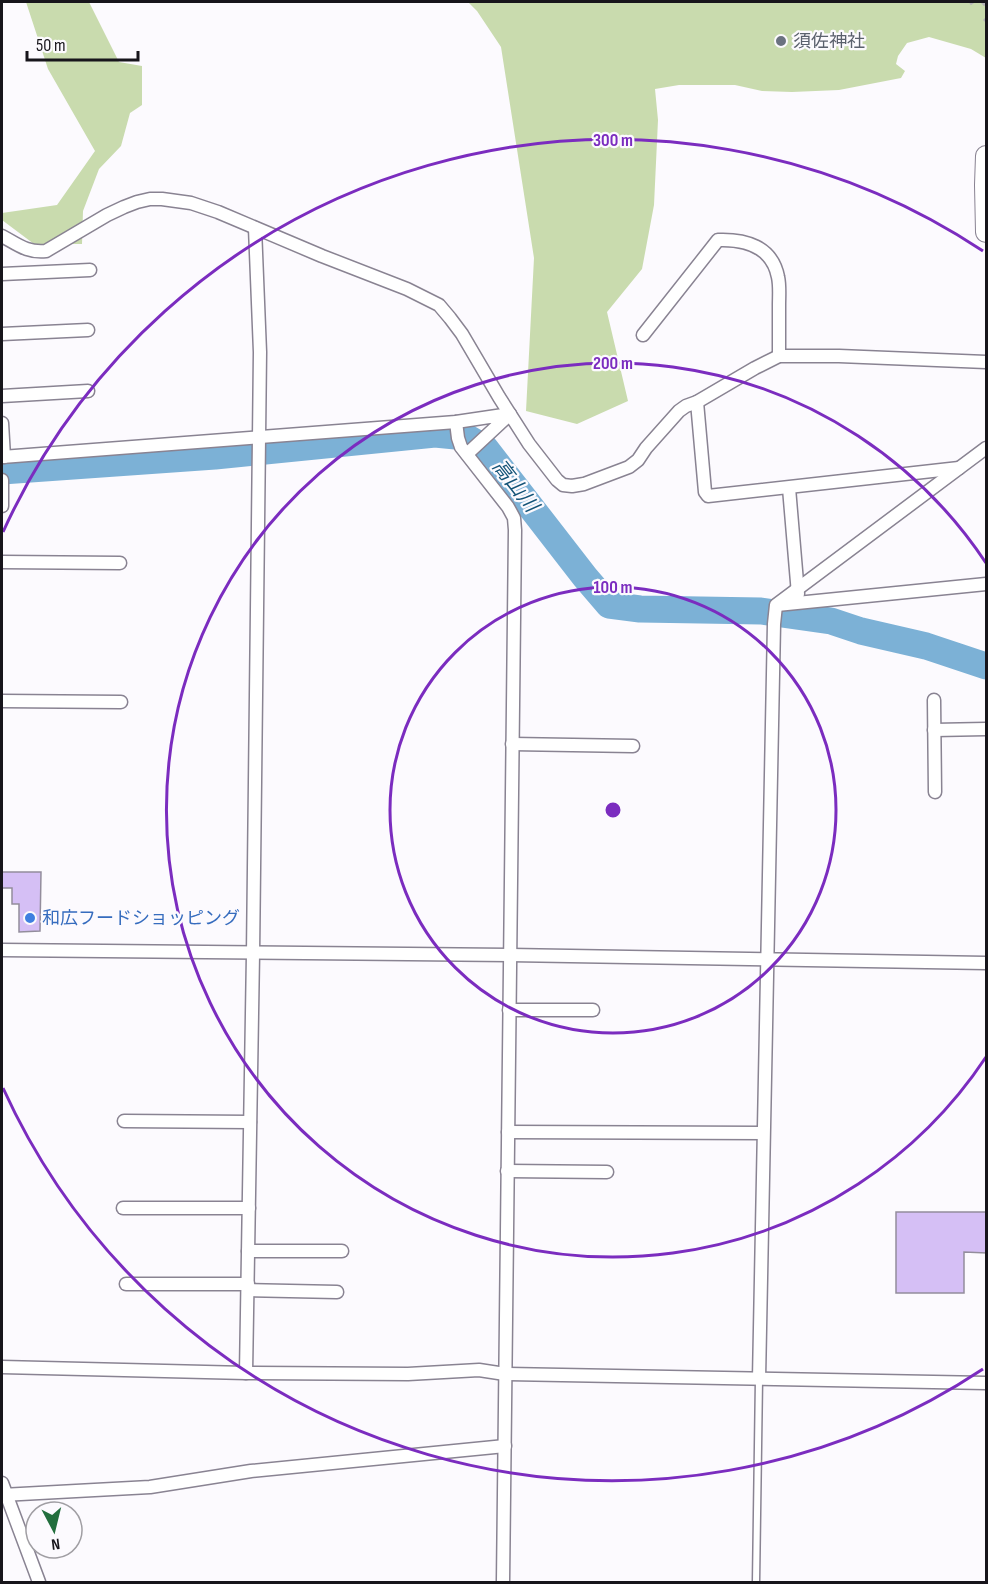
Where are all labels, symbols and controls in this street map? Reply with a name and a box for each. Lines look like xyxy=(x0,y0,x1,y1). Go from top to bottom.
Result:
scale bar xyxy=(27,24,138,62)
place label: 須佐神社 xyxy=(793,31,865,52)
marker: 須佐神社 xyxy=(774,34,788,48)
text: 50 m xyxy=(36,35,66,56)
text: 300 m xyxy=(593,130,633,151)
text: 200 m xyxy=(593,353,633,374)
water label: 高山川 xyxy=(487,455,544,519)
text: 100 m xyxy=(594,577,633,598)
centre of rings xyxy=(603,800,623,820)
place label: 和広フードショッピング xyxy=(42,908,240,929)
marker: 和広フードショッピング xyxy=(23,911,37,925)
north arrow xyxy=(24,1500,84,1560)
text: N xyxy=(50,1533,61,1553)

